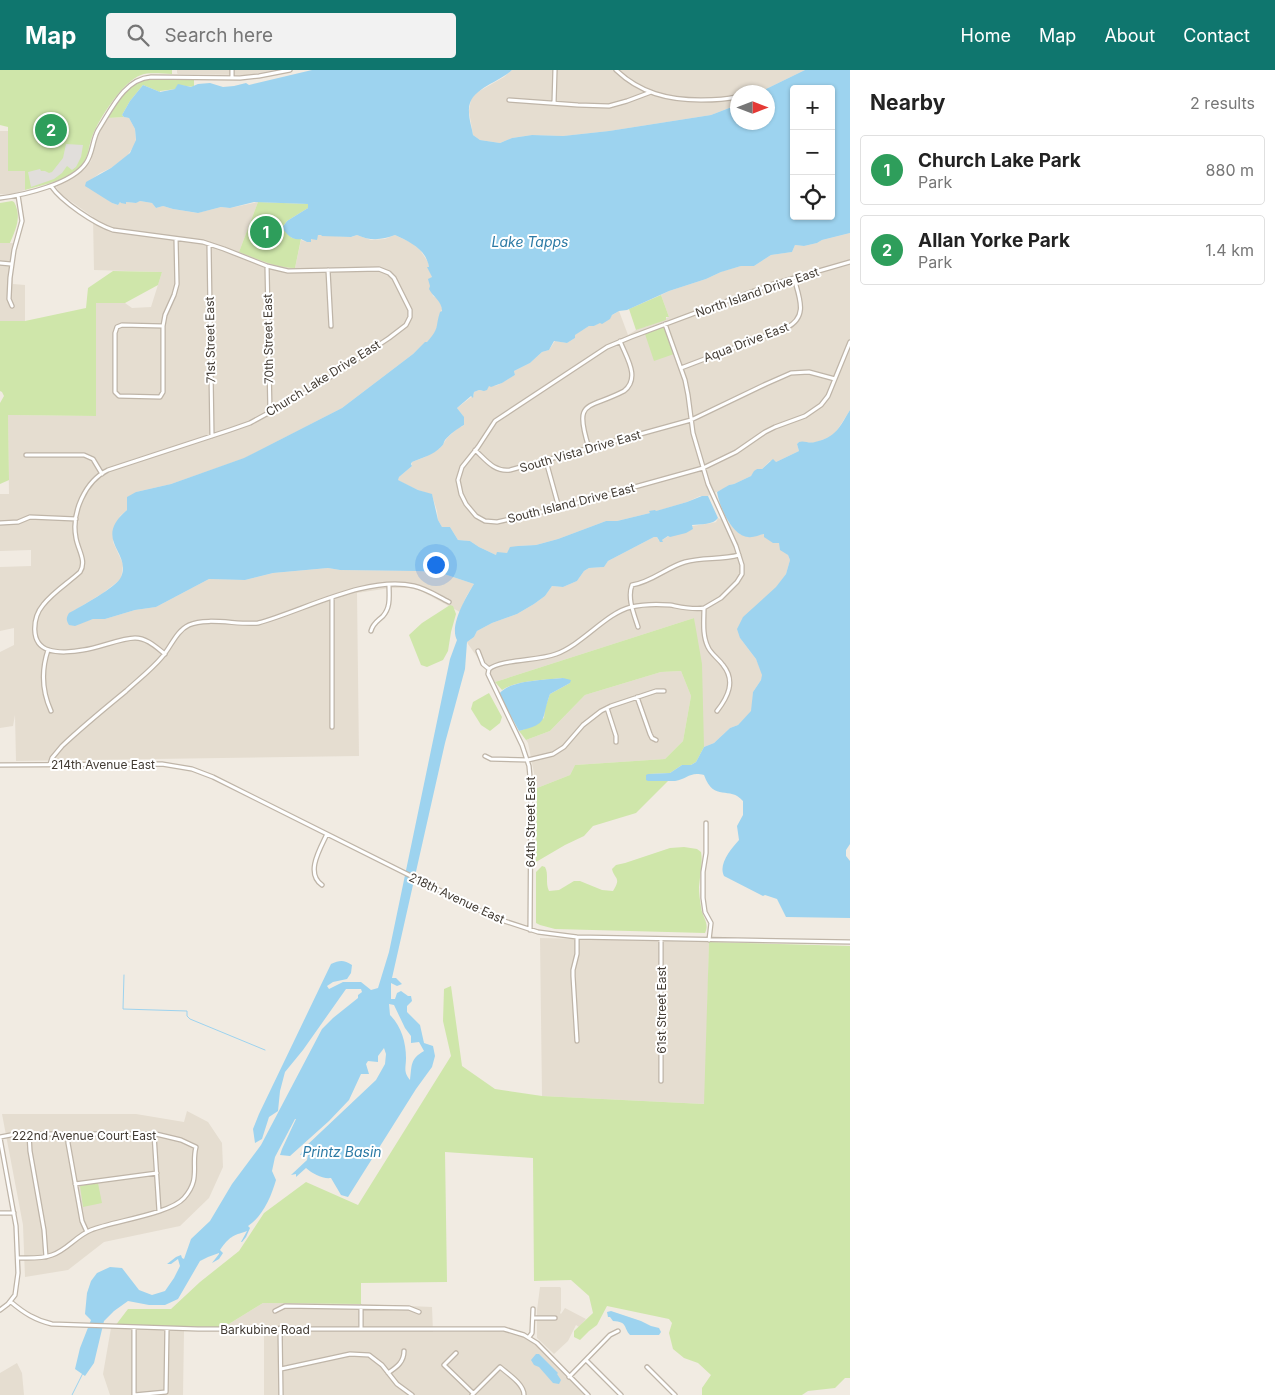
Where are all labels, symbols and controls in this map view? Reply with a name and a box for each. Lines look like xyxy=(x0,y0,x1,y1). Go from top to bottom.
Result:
search box xyxy=(106,13,456,58)
text: Map xyxy=(25,21,76,50)
icon: search xyxy=(124,21,152,49)
text: Search here xyxy=(164,24,273,47)
text: Home xyxy=(961,25,1011,46)
text: Map xyxy=(1039,25,1076,46)
text: About xyxy=(1104,25,1155,46)
text: Contact xyxy=(1183,25,1250,46)
north arrow xyxy=(730,85,775,130)
map controls xyxy=(790,85,835,220)
button: + xyxy=(790,85,835,130)
text: Nearby xyxy=(870,90,945,115)
text: 2 results xyxy=(1190,93,1255,113)
pin: 2 xyxy=(35,111,67,149)
button: − xyxy=(790,130,835,175)
text: Church Lake Park xyxy=(918,149,1081,172)
text: 1 xyxy=(884,160,890,180)
text: 880 m xyxy=(1206,160,1254,180)
text: Park xyxy=(918,172,952,192)
button: locate xyxy=(790,175,835,220)
pin: 1 xyxy=(250,213,282,251)
text: Allan Yorke Park xyxy=(918,229,1070,252)
water label: Lake Tapps xyxy=(492,233,568,250)
text: 2 xyxy=(882,240,892,260)
text: 1.4 km xyxy=(1205,240,1254,260)
text: Park xyxy=(918,252,952,272)
street label: North Island Drive East xyxy=(693,264,821,320)
street label: 70th Street East xyxy=(260,294,276,384)
street label: 71st Street East xyxy=(202,296,218,384)
street label: Aqua Drive East xyxy=(701,319,791,365)
street label: Church Lake Drive East xyxy=(263,337,383,419)
street label: South Vista Drive East xyxy=(518,426,642,475)
street label: South Island Drive East xyxy=(506,480,636,526)
your location xyxy=(423,552,449,578)
street label: 214th Avenue East xyxy=(51,757,155,772)
street label: 64th Street East xyxy=(523,776,538,868)
street label: 218th Avenue East xyxy=(407,869,507,927)
street label: 61st Street East xyxy=(654,966,669,1054)
street label: 222nd Avenue Court East xyxy=(12,1128,156,1143)
water label: Printz Basin xyxy=(302,1143,382,1160)
street label: Barkubine Road xyxy=(220,1322,310,1337)

